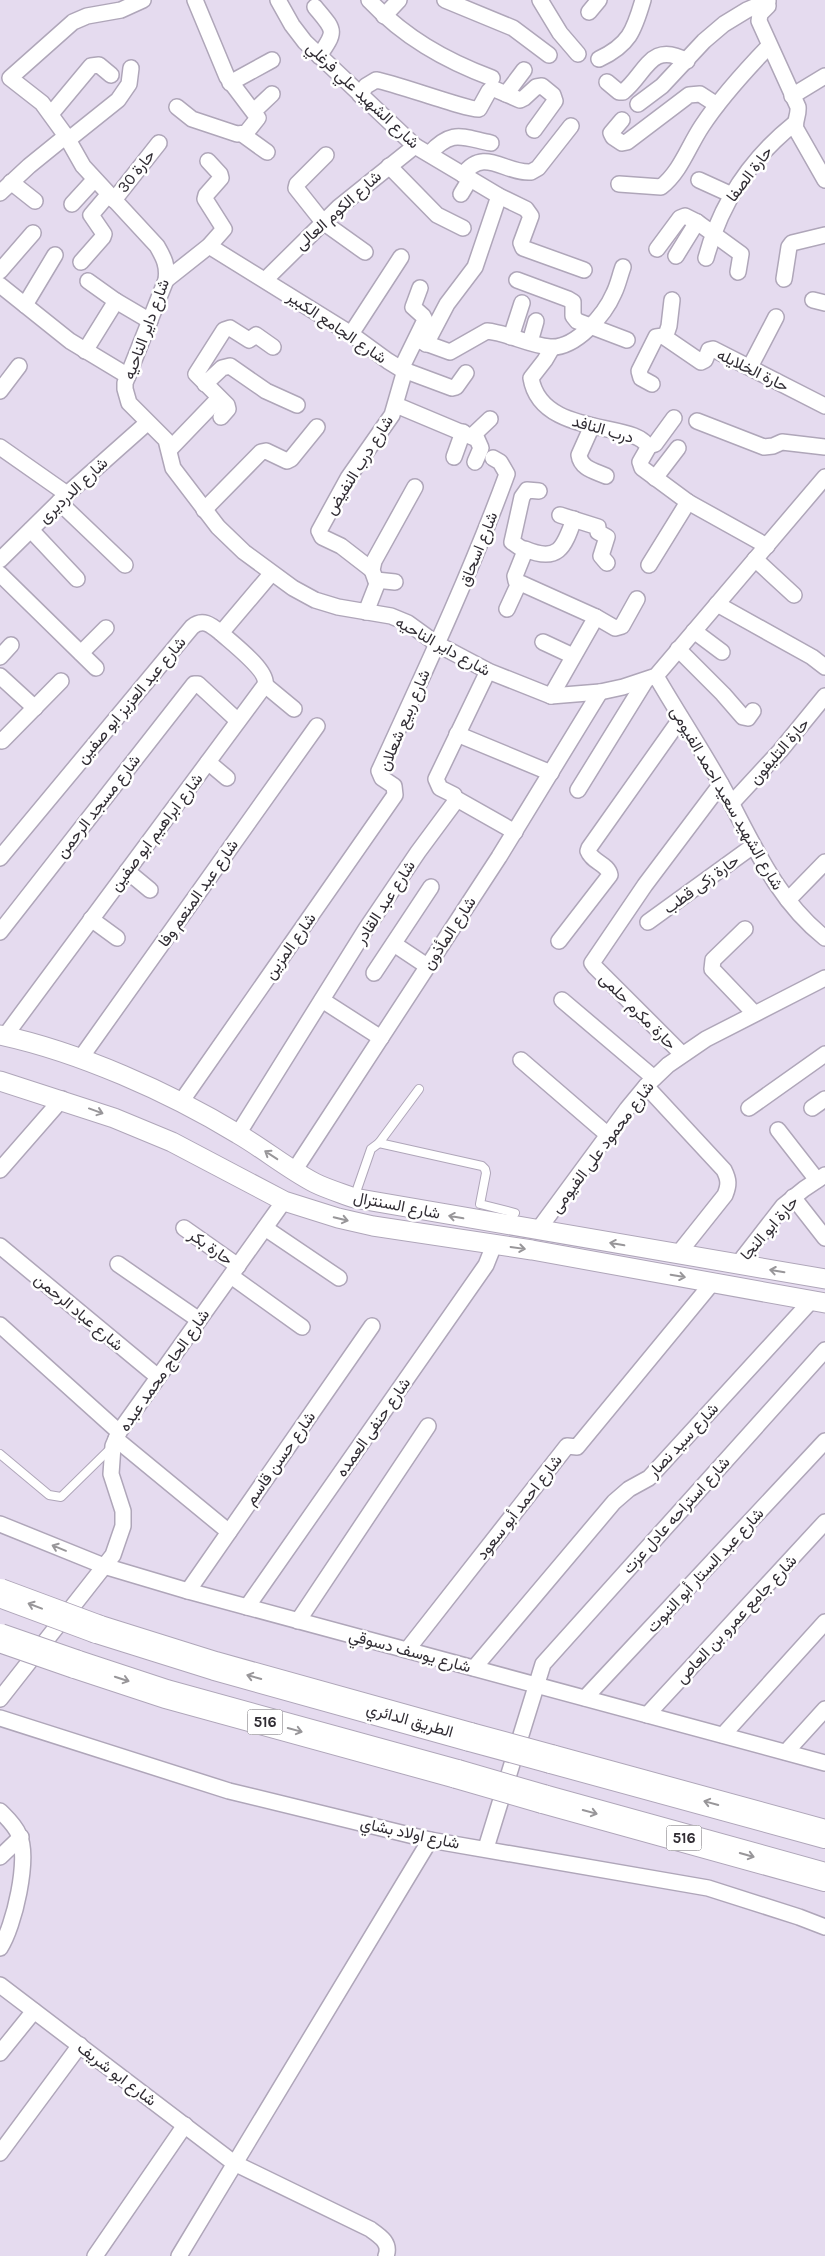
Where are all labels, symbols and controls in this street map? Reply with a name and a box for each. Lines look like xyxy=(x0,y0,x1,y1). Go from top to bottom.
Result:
street label: شارع الشهيد علي فرغلي xyxy=(300,38,423,155)
street label: حارة الصفا xyxy=(722,142,777,206)
street label: حارة 30 xyxy=(113,146,160,197)
street label: شارع الكوم العالى xyxy=(291,166,386,255)
street label: شارع داير الناحيه xyxy=(119,276,175,383)
street label: شارع الجامع الكبير xyxy=(282,286,390,369)
street label: حارة الخلايله xyxy=(714,344,792,397)
street label: درب النافد xyxy=(570,411,636,448)
street label: شارع درب النفيض xyxy=(321,412,399,519)
street label: شارع الدرديرى xyxy=(34,453,113,528)
street label: شارع اسحاق xyxy=(454,509,503,590)
street label: شارع داير الناحيه xyxy=(391,612,494,682)
street label: شارع عبد العزيز ابو صفين xyxy=(72,633,191,769)
street label: شارع ربيع شعلان xyxy=(374,667,436,774)
street label: شارع الشهيد سعيد احمد الفيومى xyxy=(665,703,787,894)
street label: حارة التليفون xyxy=(745,714,814,789)
street label: شارع مسجد الرحمن xyxy=(52,751,146,863)
street label: شارع ابراهيم ابو صفين xyxy=(105,769,208,896)
street label: شارع عبد المنعم وفا xyxy=(154,836,244,952)
street label: حارة زكى قطب xyxy=(660,850,743,919)
street label: شارع عبد القادر xyxy=(350,857,421,949)
street label: شارع المأذون xyxy=(418,893,481,974)
street label: شارع المزين xyxy=(260,909,321,984)
street label: حارة مكرم حلمى xyxy=(595,969,681,1054)
street label: شارع محمود على الفيومى xyxy=(546,1077,659,1218)
one-way arrow xyxy=(88,1107,104,1117)
one-way arrow xyxy=(265,1150,279,1160)
street label: شارع السنترال xyxy=(352,1187,442,1225)
street label: حارة ابو النجا xyxy=(736,1192,803,1265)
one-way arrow xyxy=(449,1211,465,1221)
one-way arrow xyxy=(332,1215,348,1224)
street label: حارة بكر xyxy=(184,1224,237,1270)
one-way arrow xyxy=(609,1238,625,1248)
one-way arrow xyxy=(510,1244,526,1254)
one-way arrow xyxy=(769,1265,785,1275)
street label: شارع عباد الرحمن xyxy=(29,1269,127,1356)
one-way arrow xyxy=(670,1272,686,1282)
street label: شارع الحاج محمد عبده xyxy=(115,1305,215,1436)
street label: شارع حنفى العمده xyxy=(332,1374,416,1481)
street label: شارع سيد نصار xyxy=(643,1399,724,1483)
street label: شارع حسن قاسم xyxy=(241,1408,321,1510)
street label: شارع احمد أبو سعود xyxy=(472,1451,567,1564)
street label: شارع استراحه عادل عزت xyxy=(618,1452,735,1579)
street label: شارع عبد الستار أبو النبوت xyxy=(642,1504,769,1638)
one-way arrow xyxy=(52,1543,67,1552)
street label: شارع جامع عمرو بن العاص xyxy=(671,1551,802,1689)
one-way arrow xyxy=(28,1601,43,1610)
street label: شارع يوسف دسوقي xyxy=(346,1626,473,1680)
one-way arrow xyxy=(247,1671,263,1681)
one-way arrow xyxy=(113,1675,129,1685)
street label: الطريق الدائري xyxy=(363,1699,456,1745)
road number: 516 xyxy=(248,1710,282,1734)
one-way arrow xyxy=(286,1725,302,1735)
one-way arrow xyxy=(703,1797,719,1807)
one-way arrow xyxy=(582,1807,598,1817)
street label: شارع اولاد بشاي xyxy=(358,1813,461,1857)
road number: 516 xyxy=(666,1826,702,1850)
one-way arrow xyxy=(738,1851,754,1860)
street label: شارع ابو شريف xyxy=(73,2038,160,2111)

